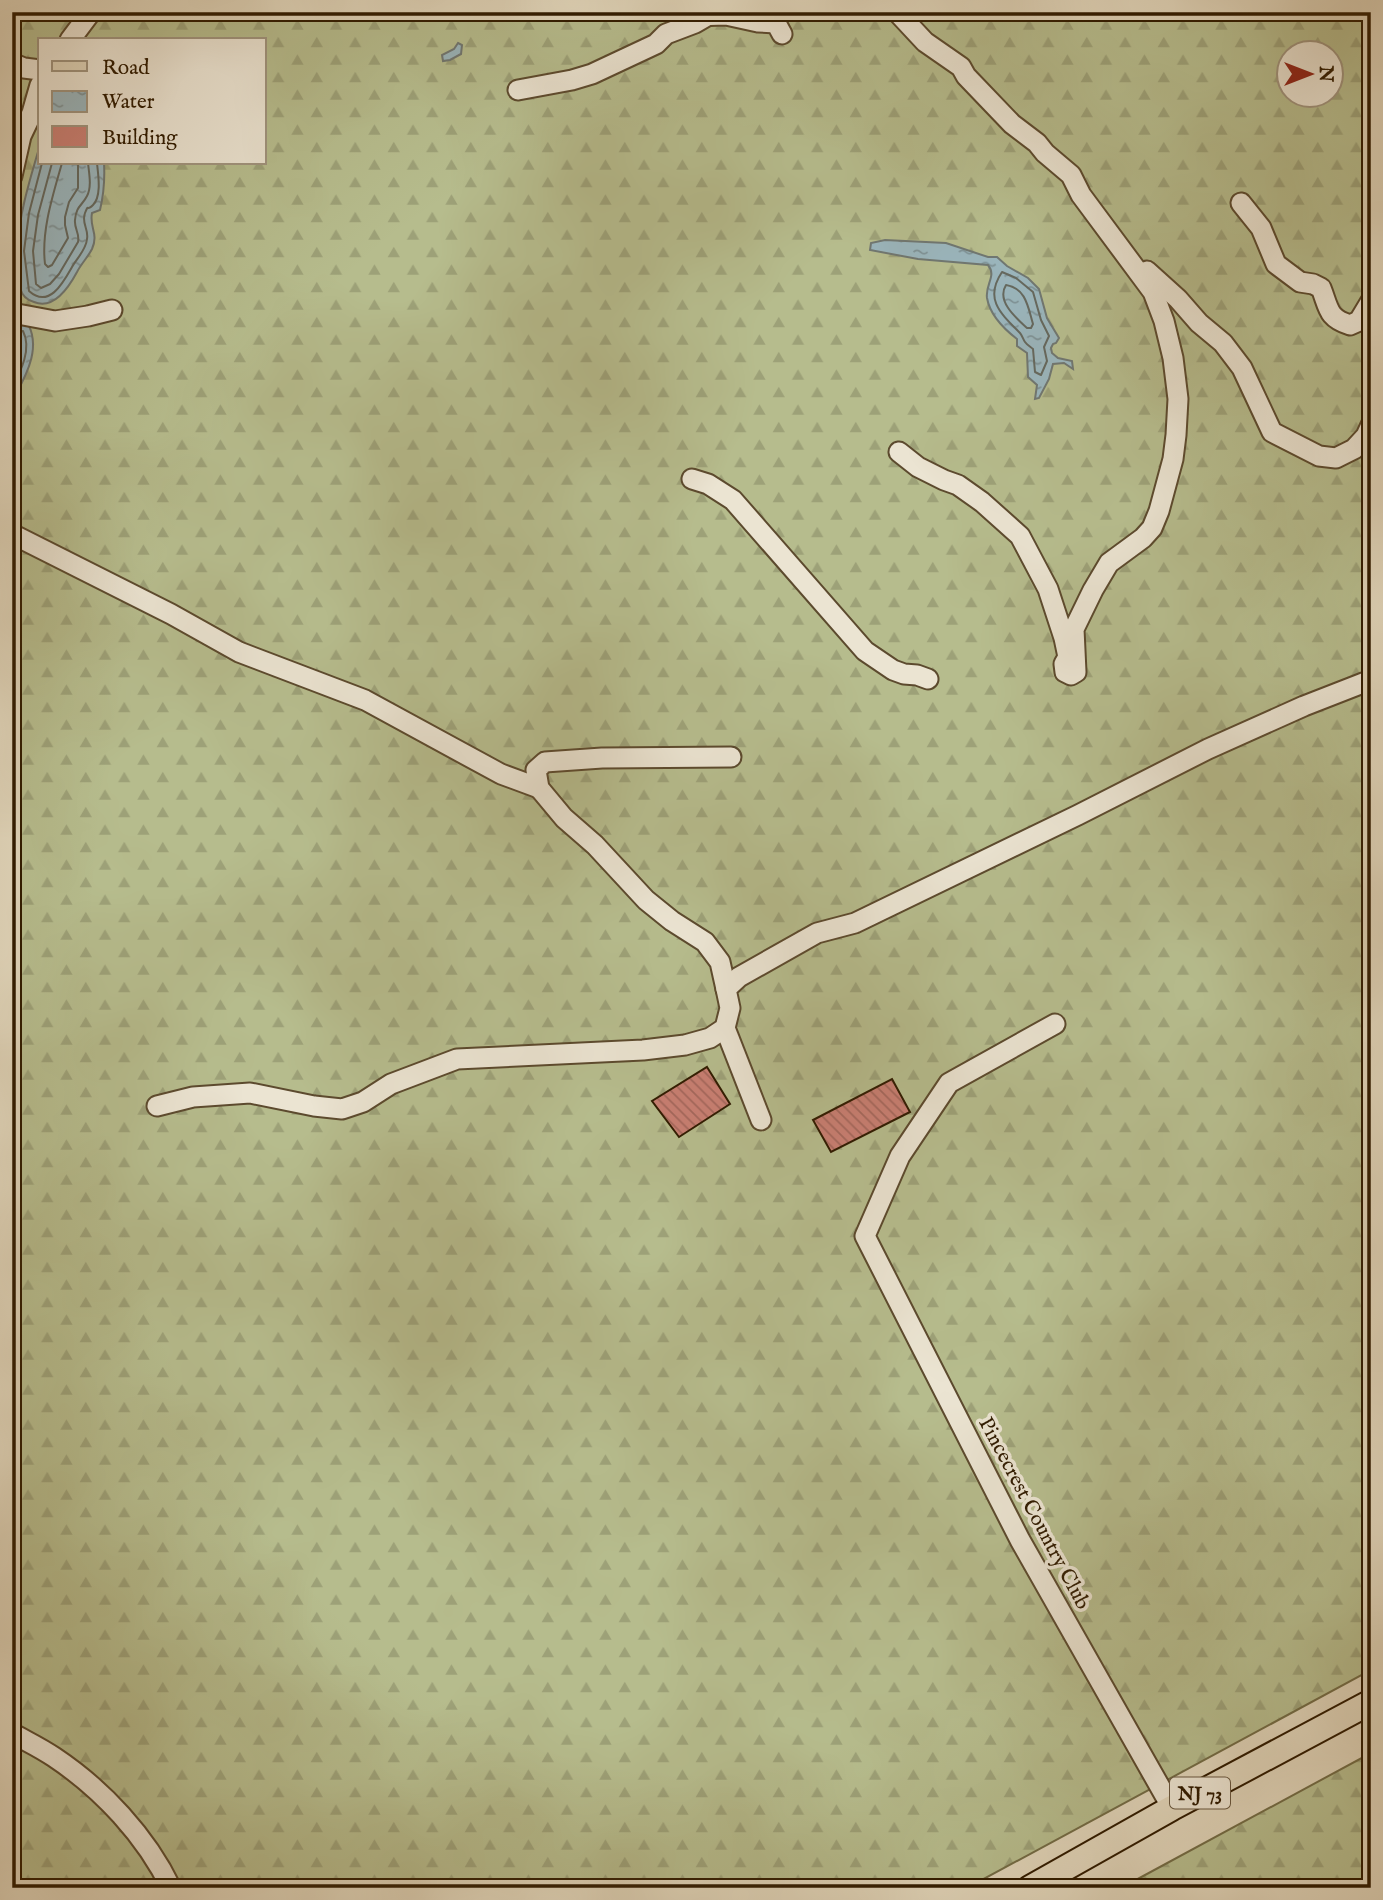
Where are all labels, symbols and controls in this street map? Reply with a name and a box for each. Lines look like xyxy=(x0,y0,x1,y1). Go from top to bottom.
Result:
legend xyxy=(38,38,266,164)
north arrow xyxy=(1274,38,1344,108)
text: Road xyxy=(102,55,150,82)
text: N xyxy=(1313,65,1337,83)
text: Water xyxy=(102,89,155,116)
text: Building xyxy=(102,125,178,152)
street label: Pincecrest Country Club xyxy=(972,1413,1096,1615)
road number: NJ 73 xyxy=(1170,1778,1230,1809)

